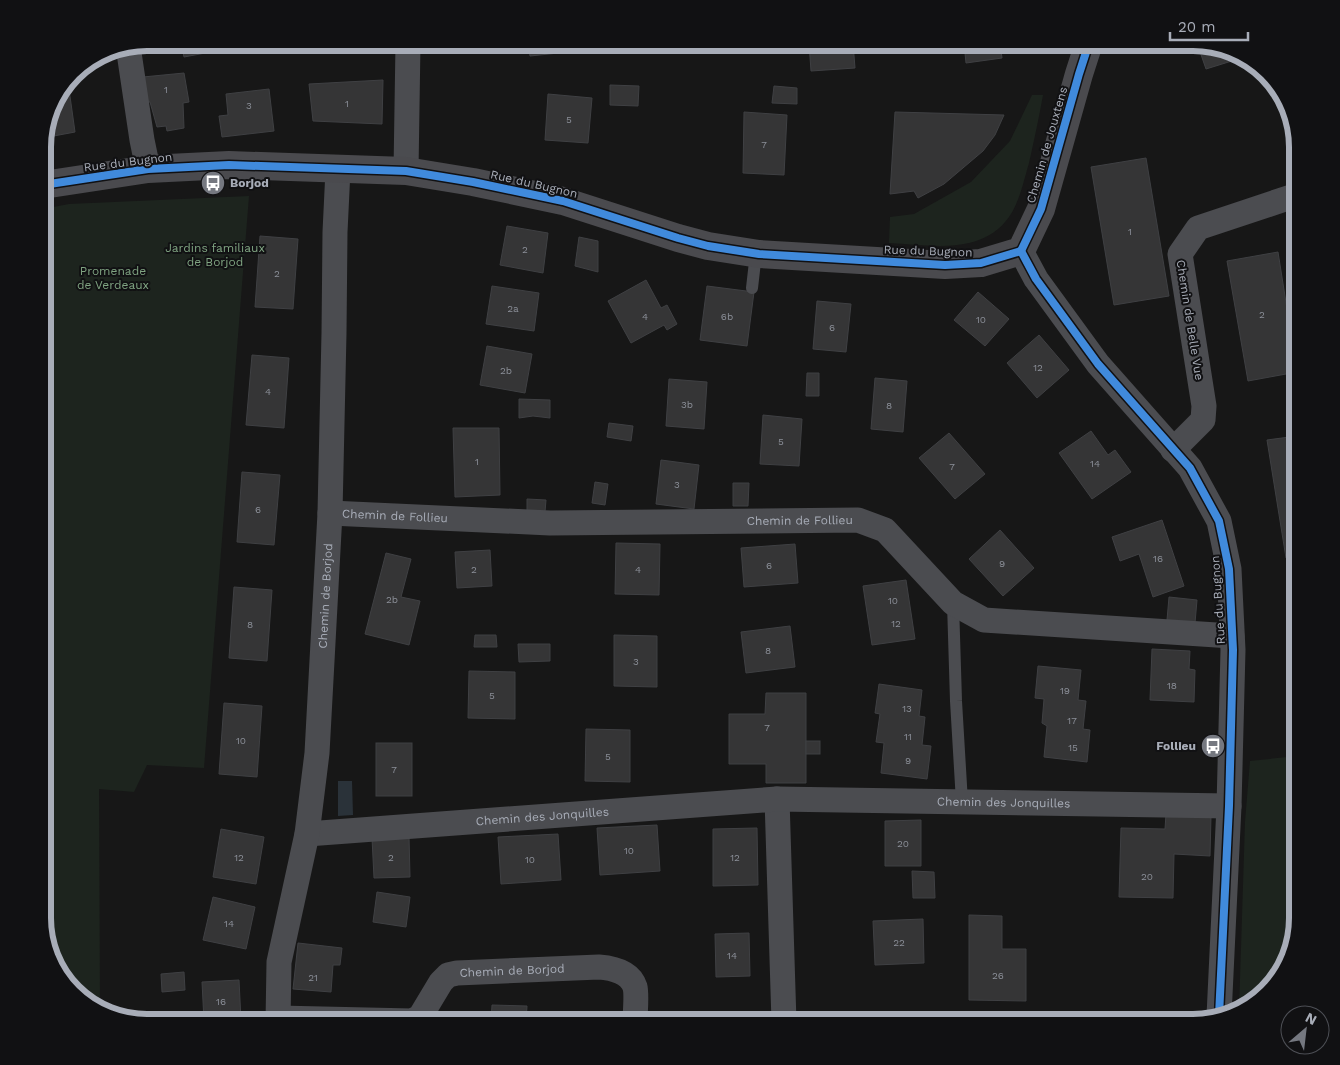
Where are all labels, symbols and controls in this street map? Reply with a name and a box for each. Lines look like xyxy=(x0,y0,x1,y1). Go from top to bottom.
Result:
scale bar xyxy=(1170,10,1248,42)
text: 20 m xyxy=(1178,18,1216,36)
house number: 1 xyxy=(164,84,168,95)
street label: Chemin de Jouxtens xyxy=(1024,85,1070,205)
house number: 1 xyxy=(345,98,349,109)
house number: 3 xyxy=(246,100,252,111)
house number: 5 xyxy=(566,114,572,125)
house number: 7 xyxy=(761,139,767,150)
street label: Rue du Bugnon xyxy=(83,150,173,174)
street label: Rue du Bugnon xyxy=(489,167,579,201)
bus stop icon: Borjod xyxy=(200,170,226,196)
place label: Borjod xyxy=(230,176,269,190)
house number: 1 xyxy=(1128,226,1132,237)
park label: Jardins familiaux de Borjod xyxy=(165,241,265,269)
street label: Rue du Bugnon xyxy=(883,242,973,260)
house number: 2 xyxy=(522,244,528,255)
street label: Chemin de Belle Vue xyxy=(1174,259,1206,381)
park label: Promenade de Verdeaux xyxy=(77,264,149,292)
house number: 2 xyxy=(274,268,280,279)
house number: 2a xyxy=(507,303,519,314)
house number: 2 xyxy=(1259,309,1265,320)
house number: 4 xyxy=(642,311,648,322)
house number: 6b xyxy=(721,311,733,322)
house number: 10 xyxy=(976,314,986,325)
house number: 6 xyxy=(829,322,835,333)
house number: 12 xyxy=(1033,362,1043,373)
house number: 2b xyxy=(500,365,512,376)
house number: 4 xyxy=(265,386,271,397)
house number: 3b xyxy=(681,399,693,410)
house number: 8 xyxy=(886,400,892,411)
house number: 5 xyxy=(778,436,784,447)
house number: 1 xyxy=(475,456,479,467)
house number: 14 xyxy=(1090,458,1100,469)
house number: 7 xyxy=(949,461,955,472)
house number: 3 xyxy=(674,479,680,490)
house number: 6 xyxy=(255,504,261,515)
street label: Chemin de Follieu xyxy=(342,507,448,525)
street label: Chemin de Follieu xyxy=(747,513,853,528)
street label: Chemin de Borjod xyxy=(316,543,335,649)
house number: 16 xyxy=(1153,553,1163,564)
street label: Rue du Bugnon xyxy=(1208,555,1228,645)
house number: 9 xyxy=(999,558,1005,569)
house number: 6 xyxy=(766,560,772,571)
house number: 2 xyxy=(471,564,477,575)
house number: 4 xyxy=(635,564,641,575)
house number: 2b xyxy=(386,594,398,605)
house number: 10 xyxy=(888,595,898,606)
house number: 12 xyxy=(891,618,901,629)
house number: 8 xyxy=(247,619,253,630)
house number: 8 xyxy=(765,645,771,656)
house number: 3 xyxy=(633,656,639,667)
house number: 18 xyxy=(1167,680,1177,691)
house number: 19 xyxy=(1060,685,1070,696)
house number: 5 xyxy=(489,690,495,701)
house number: 13 xyxy=(902,703,912,714)
house number: 17 xyxy=(1067,715,1077,726)
house number: 7 xyxy=(764,722,770,733)
house number: 11 xyxy=(904,731,912,742)
bus stop icon: Follieu xyxy=(1200,733,1226,759)
house number: 10 xyxy=(236,735,246,746)
place label: Follieu xyxy=(1156,739,1196,753)
house number: 15 xyxy=(1068,742,1078,753)
house number: 5 xyxy=(605,751,611,762)
house number: 9 xyxy=(905,755,911,766)
house number: 7 xyxy=(391,764,397,775)
street label: Chemin des Jonquilles xyxy=(937,794,1071,811)
street label: Chemin des Jonquilles xyxy=(475,805,609,828)
house number: 20 xyxy=(897,838,909,849)
house number: 10 xyxy=(624,845,634,856)
house number: 12 xyxy=(234,852,244,863)
house number: 2 xyxy=(388,852,394,863)
house number: 12 xyxy=(730,852,740,863)
house number: 10 xyxy=(525,854,535,865)
house number: 20 xyxy=(1141,871,1153,882)
house number: 14 xyxy=(224,918,234,929)
house number: 22 xyxy=(893,937,905,948)
house number: 14 xyxy=(727,950,737,961)
street label: Chemin de Borjod xyxy=(459,961,565,980)
house number: 26 xyxy=(992,970,1004,981)
house number: 21 xyxy=(308,972,318,983)
house number: 16 xyxy=(216,996,226,1007)
north arrow xyxy=(1280,1005,1330,1055)
text: N xyxy=(1303,1009,1319,1028)

